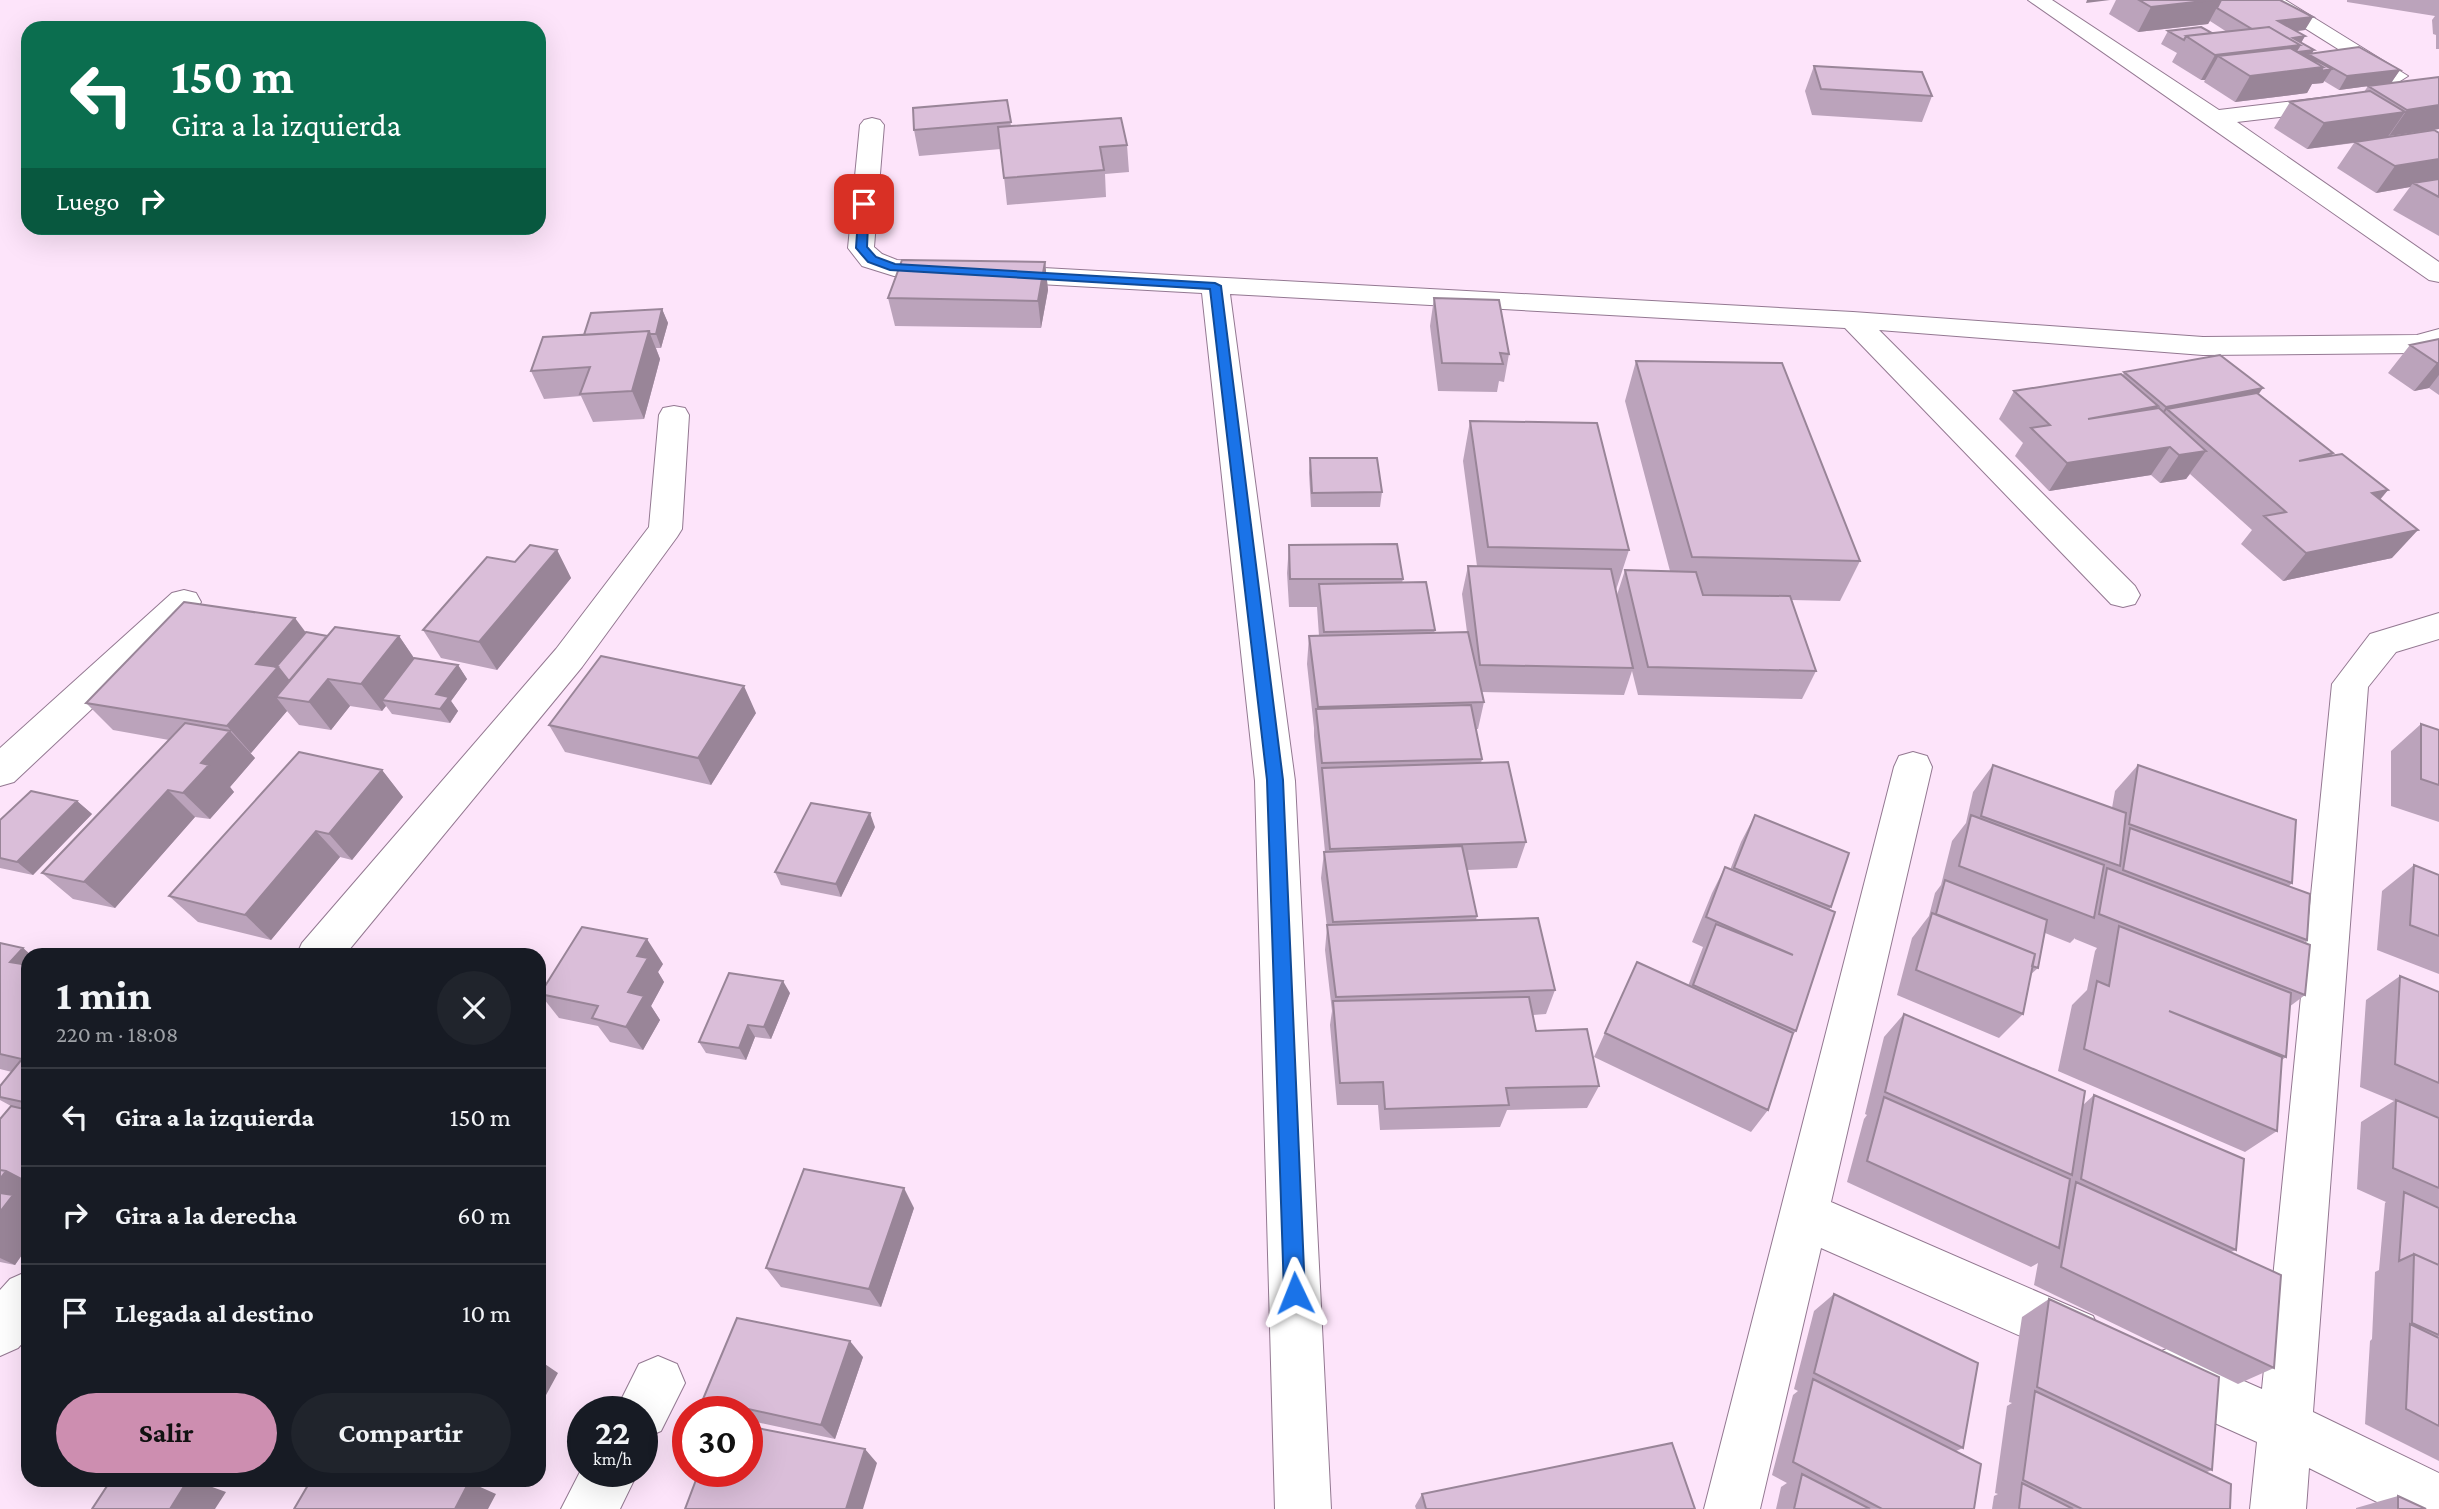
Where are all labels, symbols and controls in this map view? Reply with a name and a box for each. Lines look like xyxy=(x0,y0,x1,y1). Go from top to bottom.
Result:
icon: left xyxy=(56,49,147,140)
text: 150 m xyxy=(171,49,294,104)
text: Gira a la izquierda xyxy=(171,107,401,143)
pin xyxy=(834,174,894,234)
icon: right xyxy=(133,182,171,220)
icon: arrive xyxy=(845,185,883,223)
text: Luego xyxy=(56,187,119,216)
text: 1 min xyxy=(56,971,152,1018)
button: close xyxy=(437,971,511,1045)
text: 220 m · 18:08 xyxy=(56,1021,178,1047)
icon: left xyxy=(56,1098,94,1136)
text: Gira a la izquierda xyxy=(115,1103,314,1132)
text: 150 m xyxy=(450,1103,511,1132)
icon: right xyxy=(56,1196,94,1234)
text: Gira a la derecha xyxy=(115,1201,297,1230)
text: 60 m xyxy=(457,1201,511,1230)
position arrow xyxy=(1258,1256,1332,1330)
icon: arrive xyxy=(56,1294,94,1332)
text: Llegada al destino xyxy=(115,1299,314,1328)
text: 10 m xyxy=(462,1299,511,1328)
button: Salir xyxy=(56,1393,277,1473)
button: Compartir xyxy=(291,1393,511,1473)
speed limit sign: 30 xyxy=(672,1396,763,1487)
text: 22 xyxy=(595,1413,630,1452)
text: km/h xyxy=(593,1449,632,1469)

